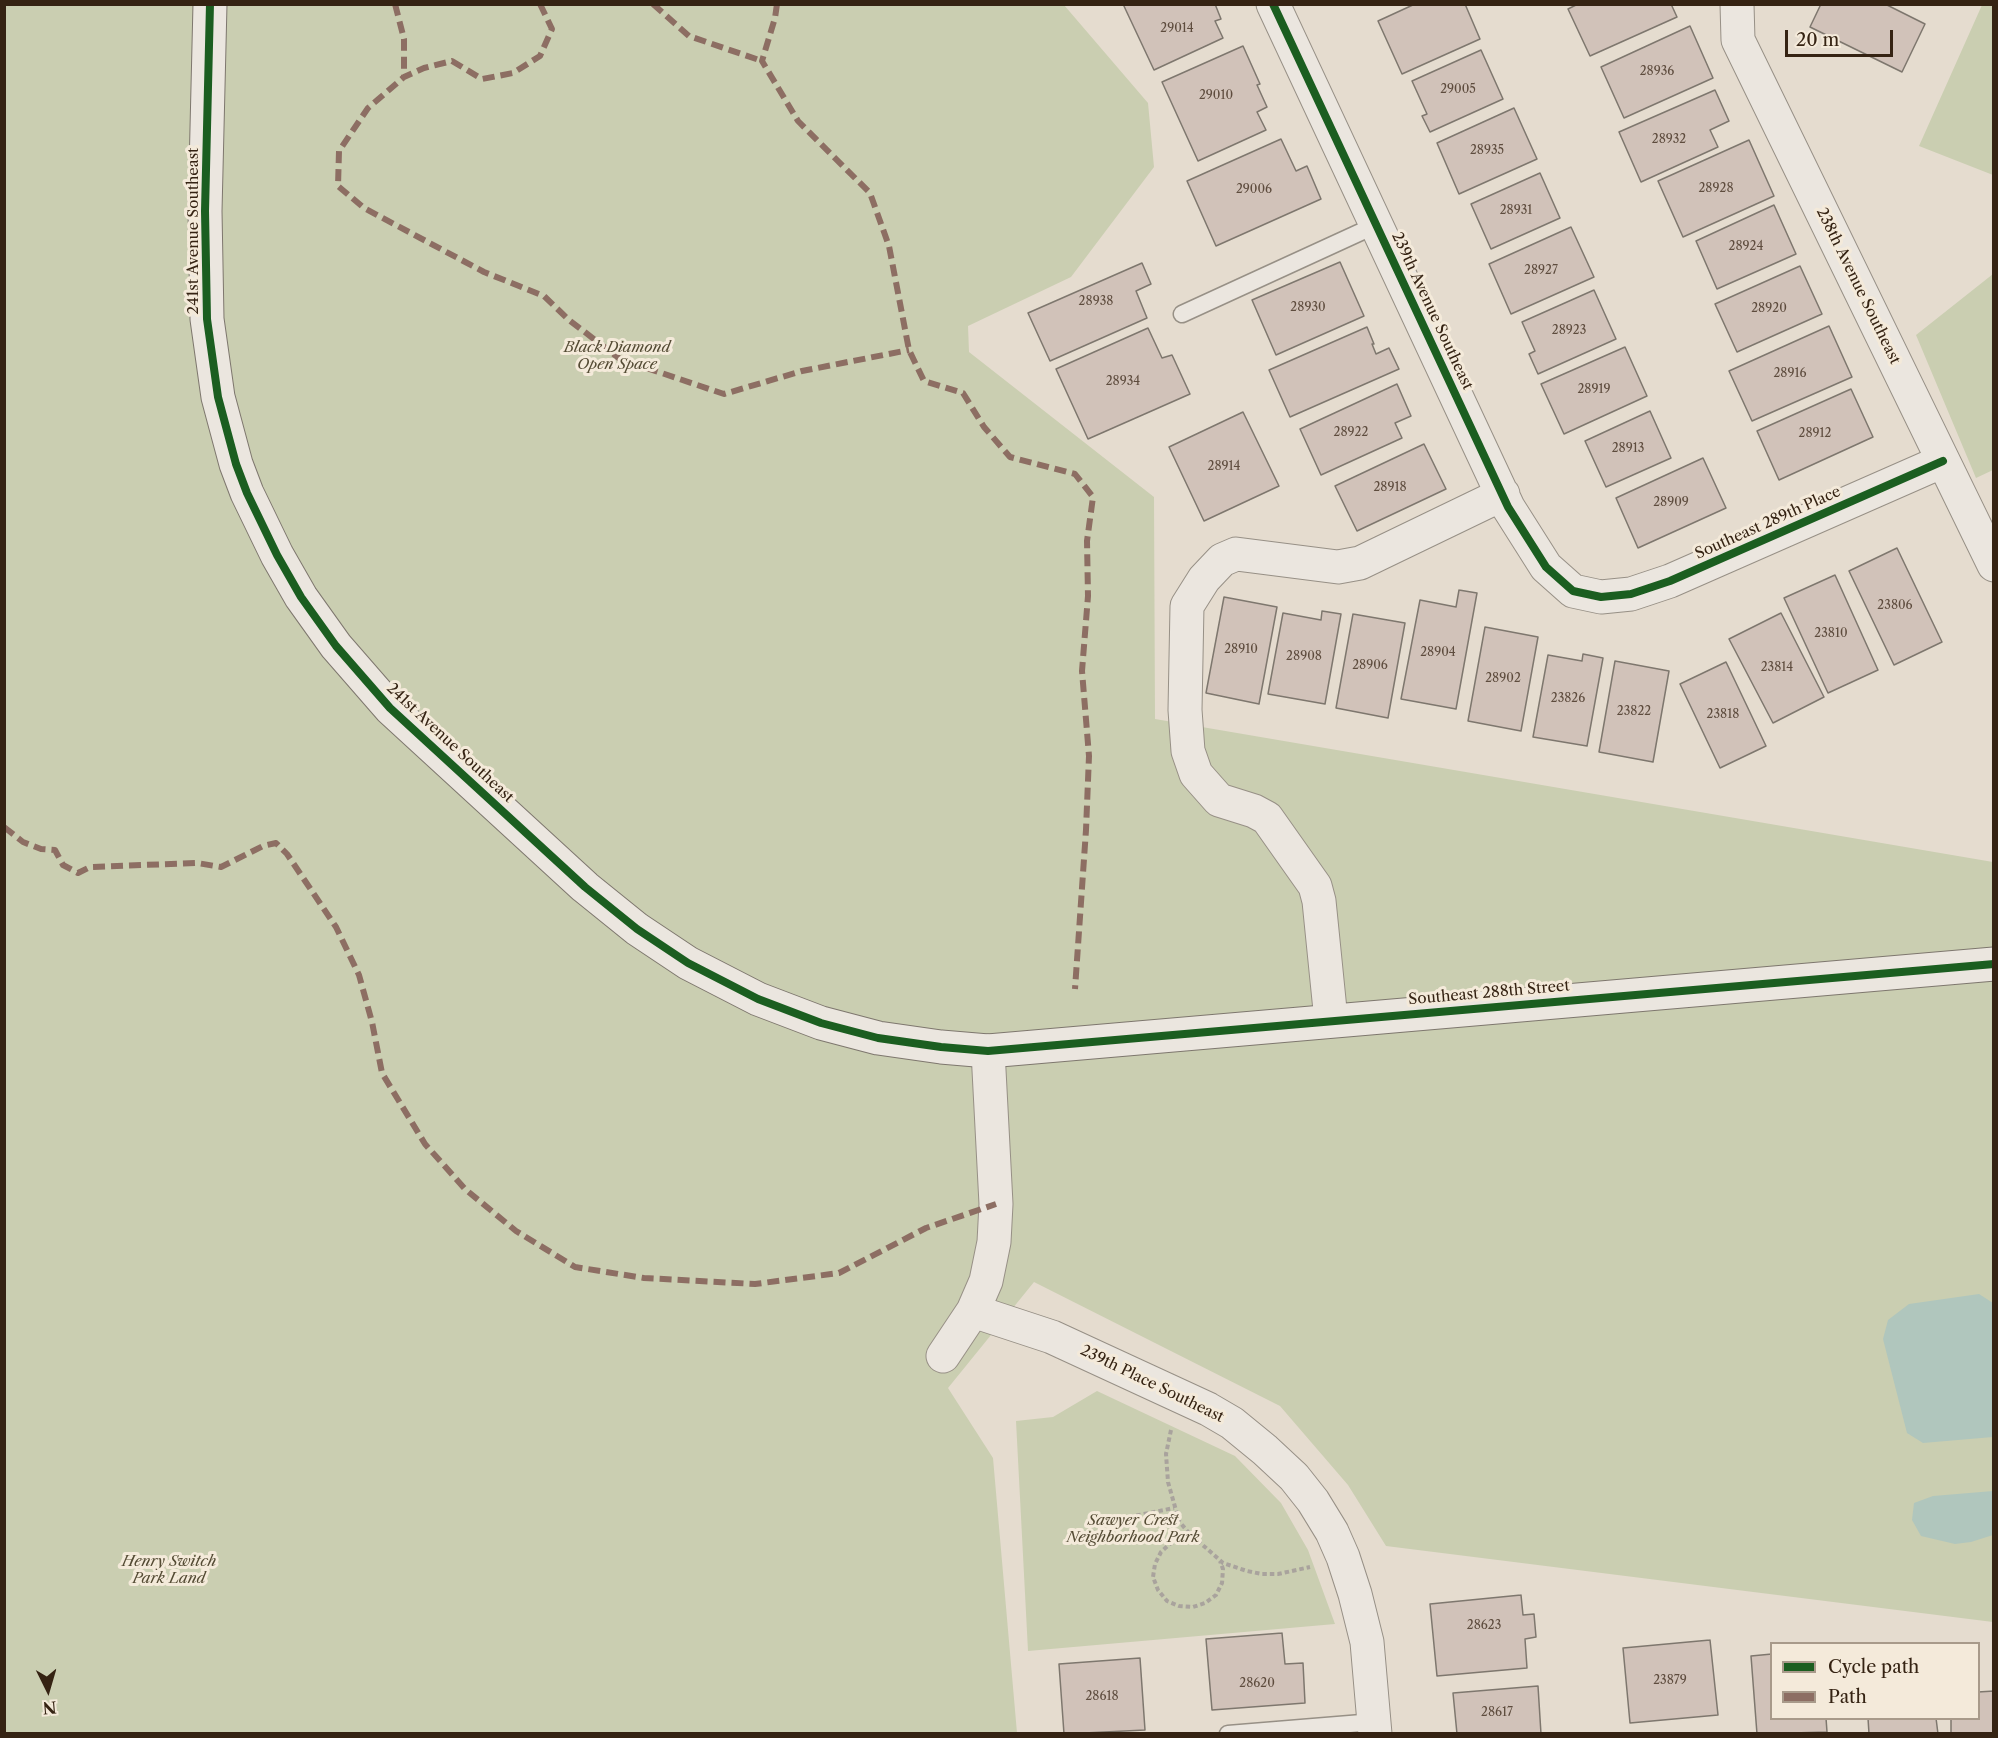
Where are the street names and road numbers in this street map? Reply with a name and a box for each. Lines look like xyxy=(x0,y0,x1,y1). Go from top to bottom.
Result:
street label: 241st Avenue Southeast xyxy=(185,148,203,314)
street label: 238th Avenue Southeast xyxy=(1812,205,1904,367)
street label: 239th Avenue Southeast xyxy=(1388,229,1476,393)
street label: Southeast 289th Place xyxy=(1692,483,1844,563)
street label: 241st Avenue Southeast xyxy=(383,680,517,806)
street label: Southeast 288th Street xyxy=(1408,977,1570,1009)
street label: 239th Place Southeast xyxy=(1077,1341,1227,1427)

